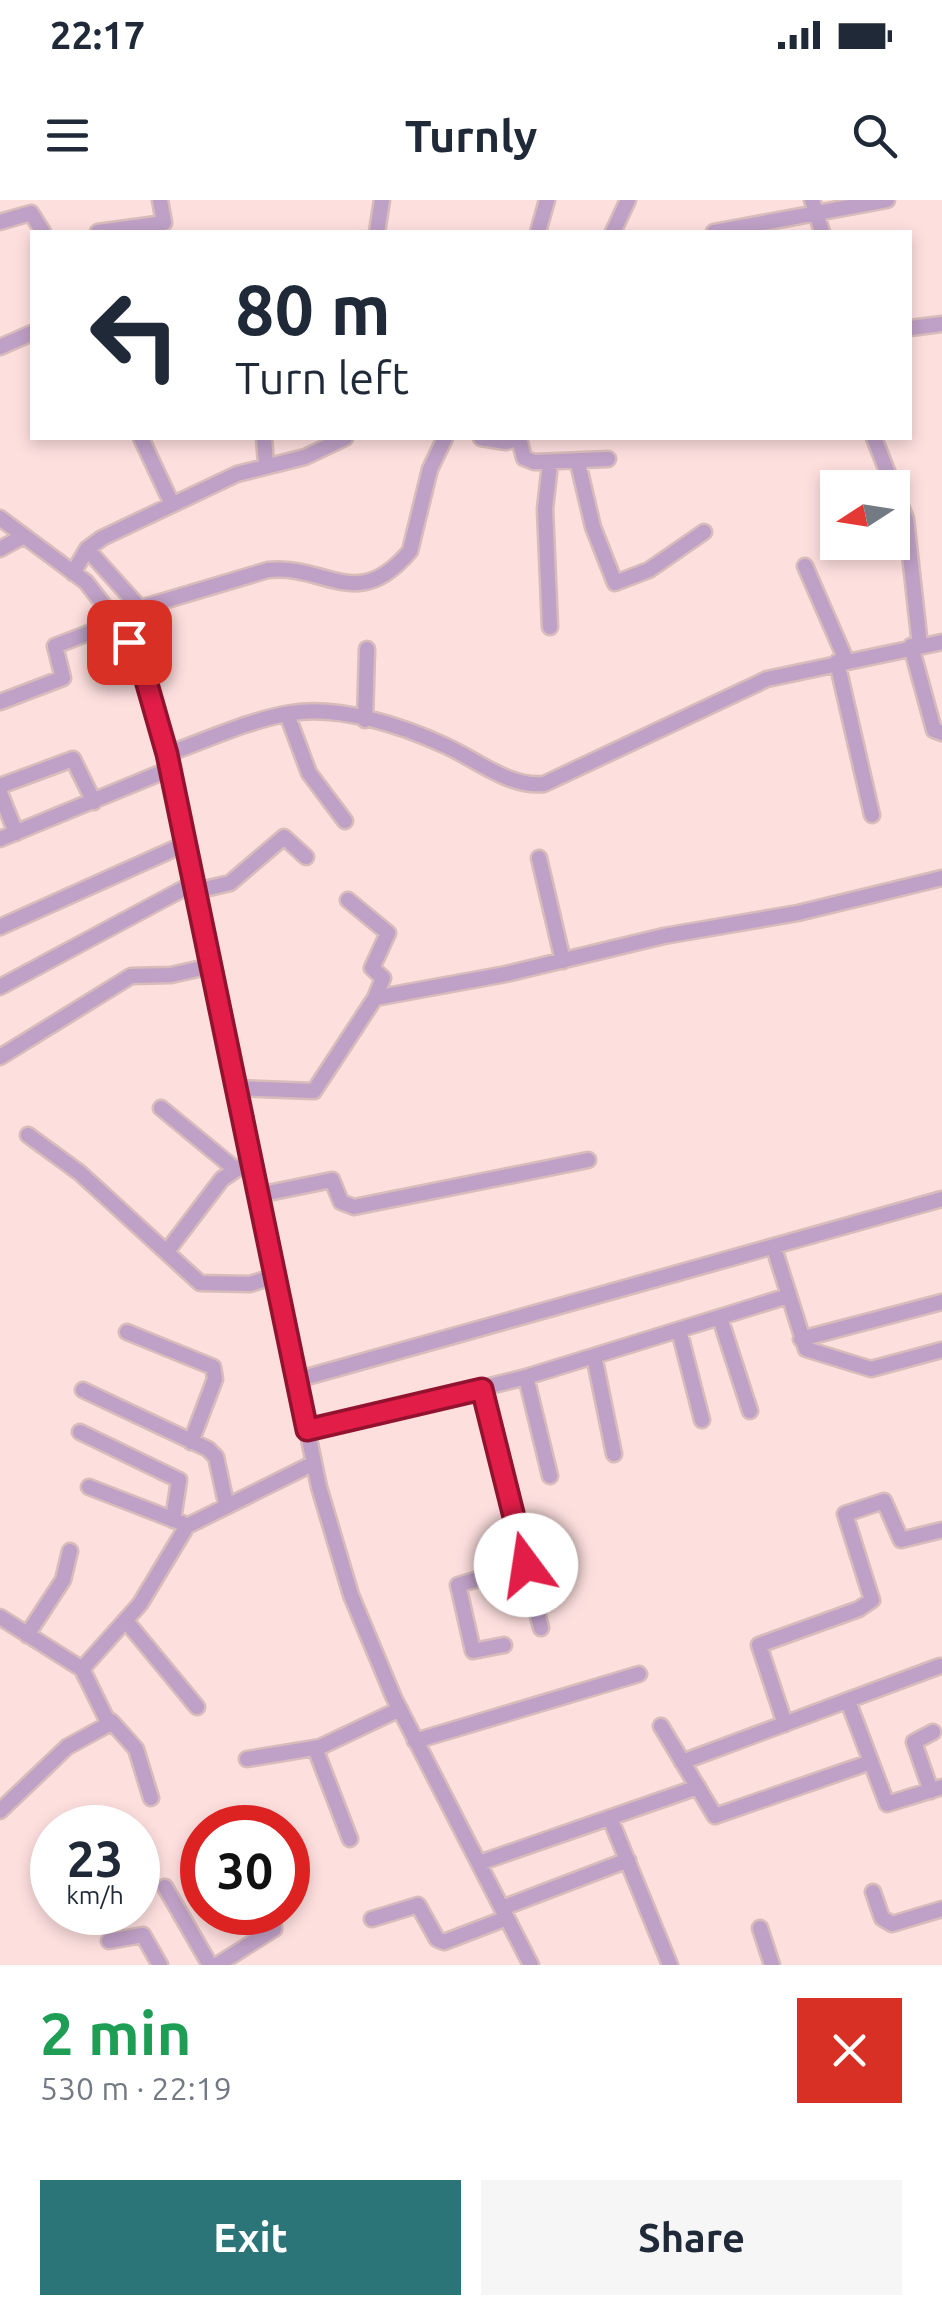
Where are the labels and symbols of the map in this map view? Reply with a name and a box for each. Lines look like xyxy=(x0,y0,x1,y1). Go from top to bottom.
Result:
north arrow xyxy=(820,470,910,560)
pin xyxy=(87,600,172,685)
position arrow xyxy=(474,1513,578,1617)
speed limit sign: 30 xyxy=(180,1805,310,1935)

